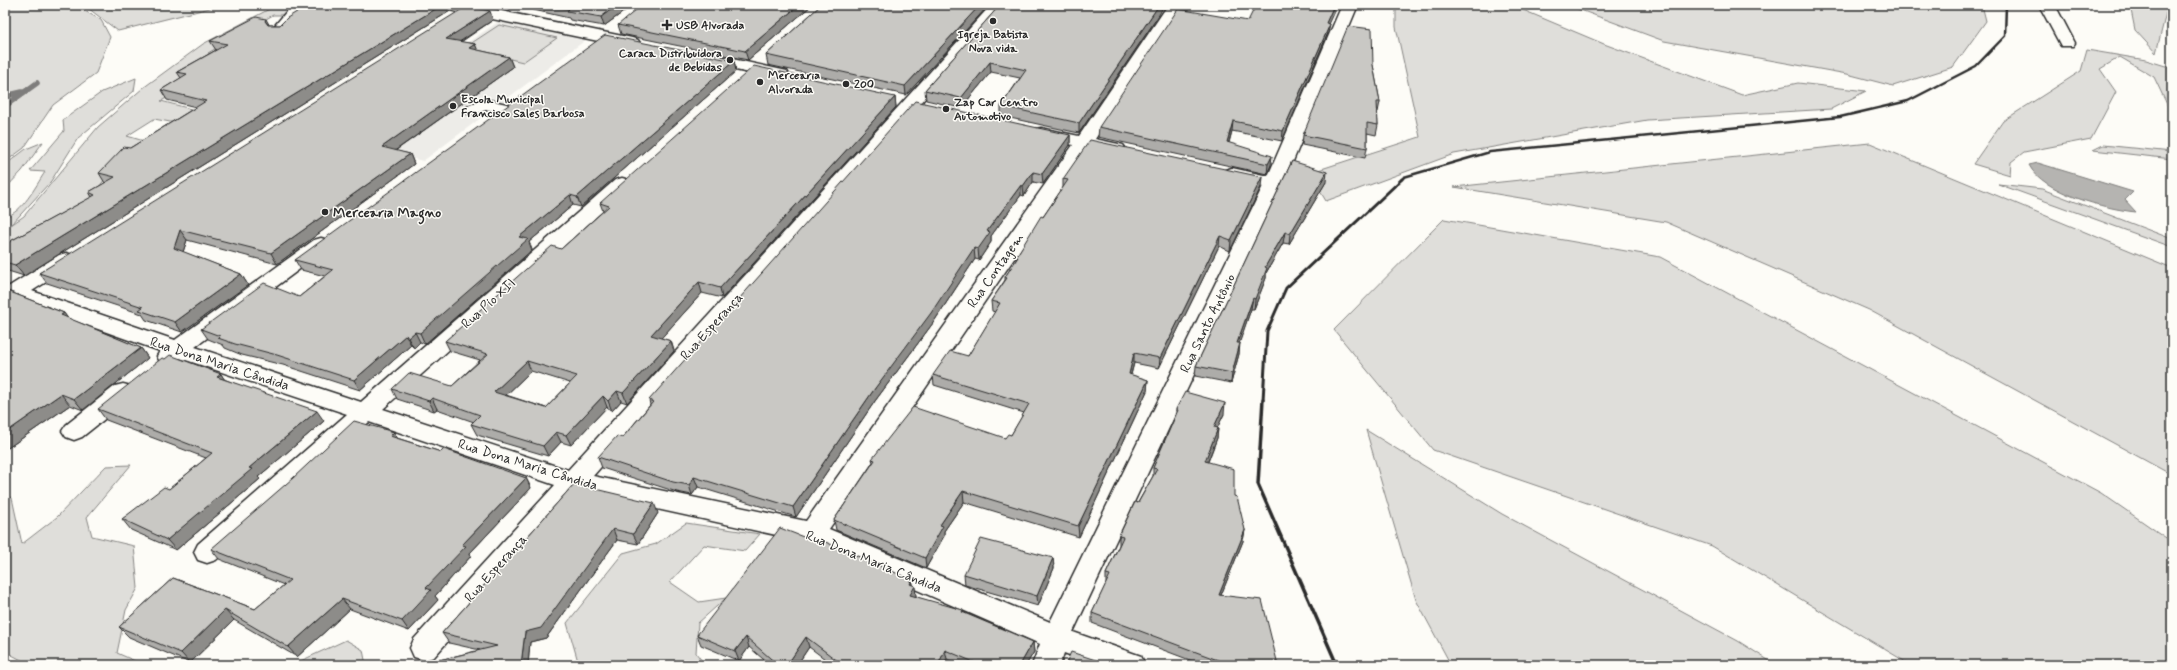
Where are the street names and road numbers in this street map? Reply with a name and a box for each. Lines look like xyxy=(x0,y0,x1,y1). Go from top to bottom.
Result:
street label: Rua Contagem xyxy=(963,230,1028,312)
street label: Rua Santo Antônio xyxy=(1176,271,1240,376)
street label: Rua Pio XII xyxy=(458,274,520,333)
street label: Rua Esperança xyxy=(677,289,747,364)
street label: Rua Dona Maria Cândida xyxy=(148,333,292,395)
street label: Rua Dona Maria Cândida xyxy=(456,435,600,495)
street label: Rua Dona Maria Cândida xyxy=(803,526,945,598)
street label: Rua Esperança xyxy=(461,531,531,606)

